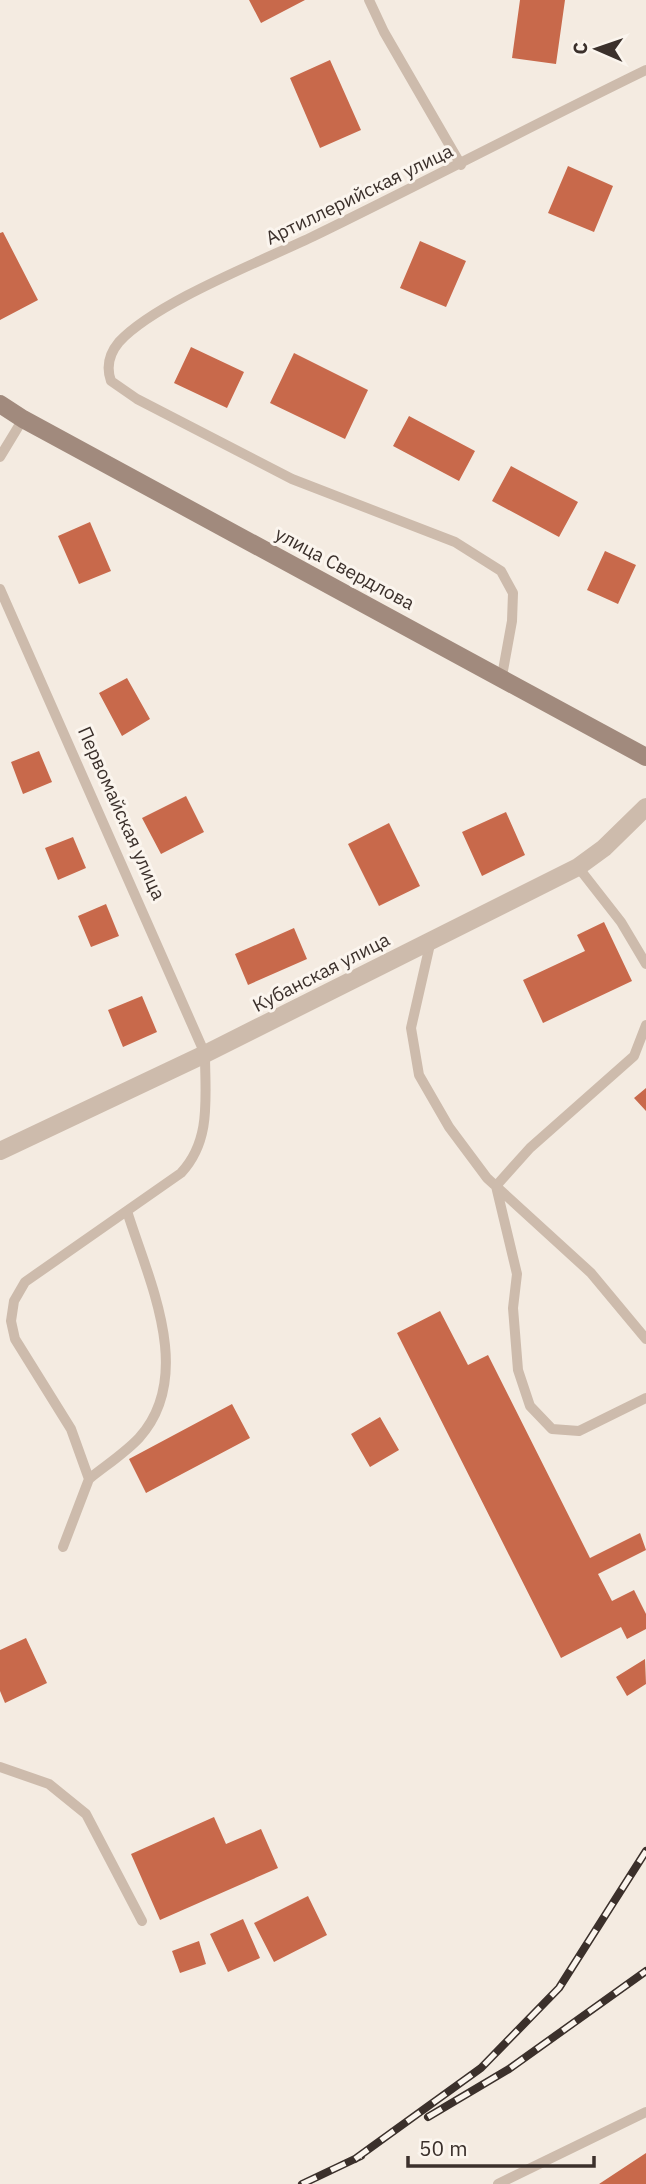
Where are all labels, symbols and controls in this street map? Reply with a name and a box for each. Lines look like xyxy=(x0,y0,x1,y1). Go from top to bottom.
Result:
north arrow xyxy=(562,14,632,84)
text: С xyxy=(568,42,592,55)
street label: Артиллерийская улица xyxy=(261,138,457,250)
street label: улица Свердлова xyxy=(271,521,419,615)
street label: Первомайская улица xyxy=(73,722,171,904)
street label: Кубанская улица xyxy=(248,927,394,1017)
scale bar xyxy=(408,2124,594,2168)
text: 50 m xyxy=(419,2134,468,2162)

